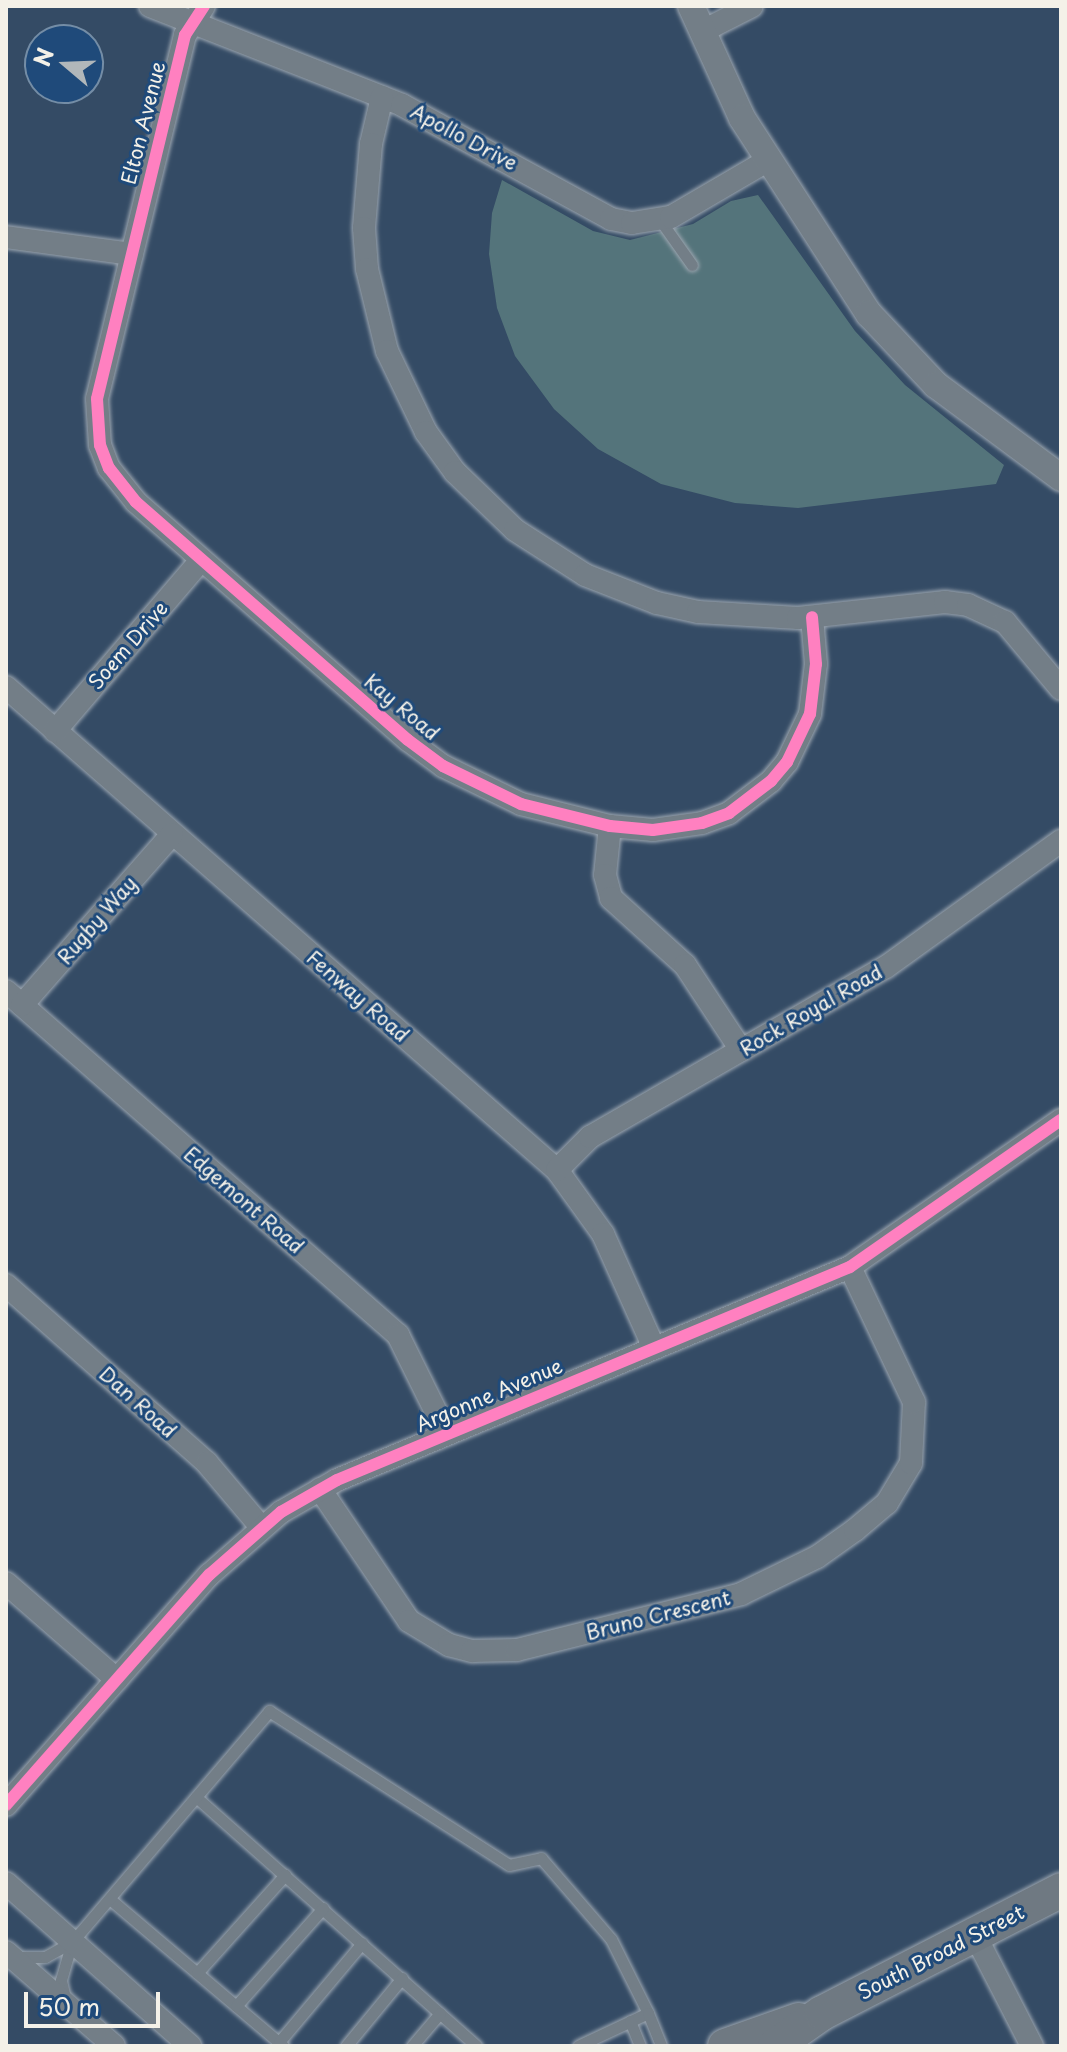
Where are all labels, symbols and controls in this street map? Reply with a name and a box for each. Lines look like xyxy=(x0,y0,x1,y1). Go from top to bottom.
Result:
north arrow xyxy=(24,24,104,104)
text: N xyxy=(24,43,61,70)
street label: Elton Avenue xyxy=(116,60,170,186)
street label: Apollo Drive xyxy=(407,99,521,175)
street label: Soem Drive xyxy=(83,596,173,694)
street label: Kay Road xyxy=(359,668,445,746)
street label: Rugby Way xyxy=(52,871,142,969)
street label: Fenway Road xyxy=(302,945,414,1047)
street label: Rock Royal Road xyxy=(735,959,887,1061)
street label: Edgemont Road xyxy=(179,1142,309,1258)
street label: Argonne Avenue xyxy=(413,1354,565,1436)
street label: Dan Road xyxy=(95,1361,181,1443)
street label: Bruno Crescent xyxy=(583,1585,733,1645)
street label: South Broad Street xyxy=(853,1899,1029,2005)
scale bar xyxy=(28,1976,164,2026)
text: 50 m xyxy=(38,1988,100,2024)

